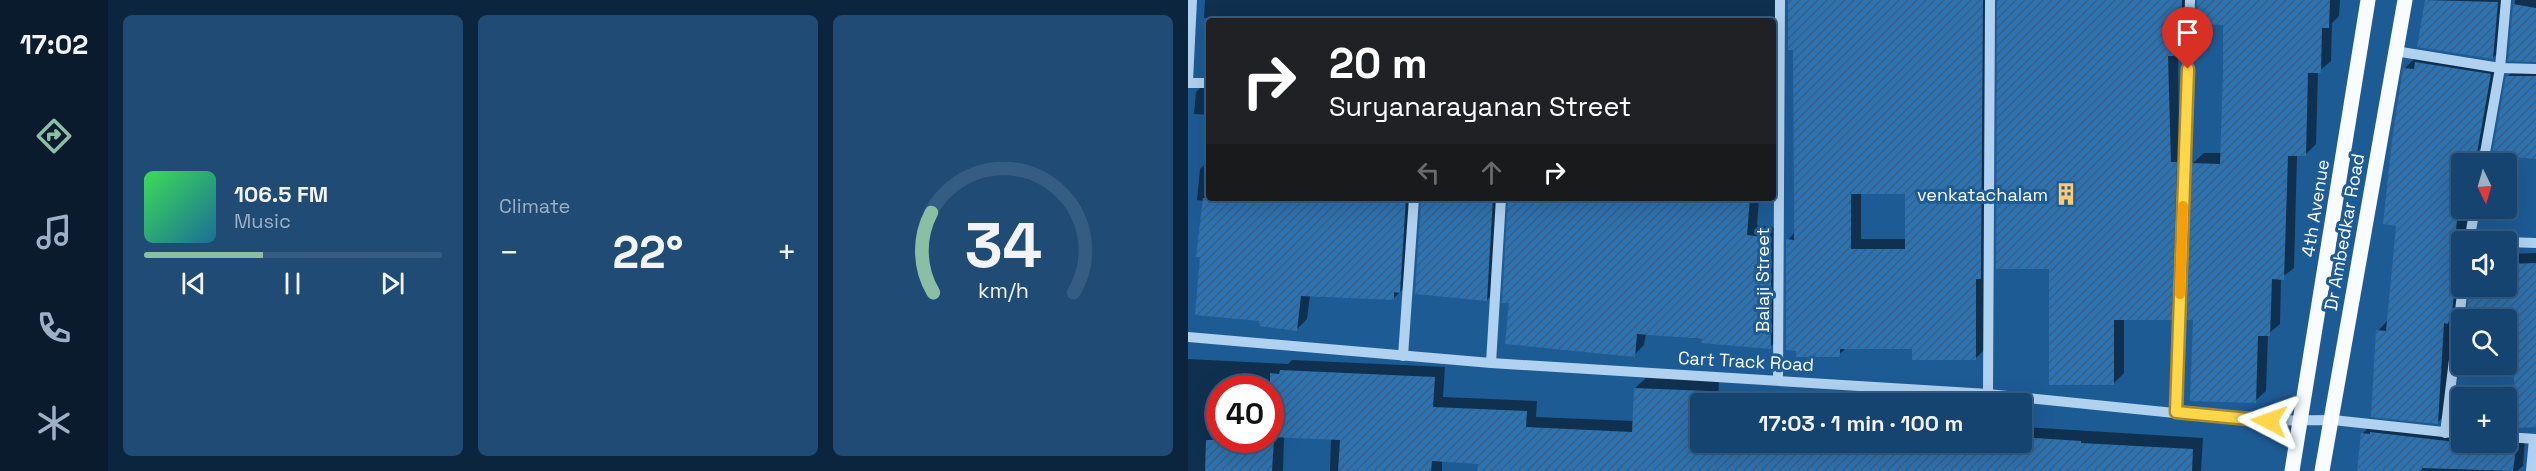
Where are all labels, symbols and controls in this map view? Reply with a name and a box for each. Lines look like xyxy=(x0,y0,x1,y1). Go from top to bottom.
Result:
pin xyxy=(2162,7,2213,69)
icon: arrive xyxy=(2171,16,2204,49)
text: 17:02 xyxy=(20,27,88,62)
text: 20 m xyxy=(1329,37,1428,90)
icon: right xyxy=(1230,42,1308,120)
text: Suryanarayanan Street xyxy=(1329,89,1631,124)
icon: directions xyxy=(33,115,75,157)
street label: Dr Ambedkar Road xyxy=(2319,152,2369,312)
north arrow xyxy=(2451,153,2517,219)
map controls xyxy=(2451,153,2517,453)
icon: left xyxy=(1412,156,1445,189)
icon: ahead xyxy=(1475,156,1508,189)
icon: right xyxy=(1538,156,1571,189)
street label: 4th Avenue xyxy=(2296,158,2334,258)
text: 106.5 FM xyxy=(234,180,328,208)
building icon: venkatachalam xyxy=(2053,181,2079,207)
place label: venkatachalam xyxy=(1917,183,2048,206)
text: Climate xyxy=(499,193,570,219)
text: 34 xyxy=(964,206,1042,285)
text: Music xyxy=(234,208,291,234)
icon: music xyxy=(33,211,75,253)
text: 22° xyxy=(612,224,684,281)
street label: Balaji Street xyxy=(1751,227,1774,333)
button: sound xyxy=(2451,231,2517,297)
text: − xyxy=(499,232,519,274)
text: + xyxy=(777,232,797,274)
icon: previous xyxy=(177,267,210,300)
icon: pause xyxy=(276,267,309,300)
icon: next xyxy=(376,267,409,300)
text: km/h xyxy=(977,277,1029,304)
icon: phone xyxy=(33,307,75,349)
button: search xyxy=(2451,309,2517,375)
street label: Cart Track Road xyxy=(1677,346,1815,376)
speed limit sign: 40 xyxy=(1206,375,1284,453)
button: + xyxy=(2451,387,2517,453)
position arrow xyxy=(2237,389,2301,453)
icon: climate xyxy=(33,402,75,444)
text: 17:03 · 1 min · 100 m xyxy=(1759,409,1963,437)

